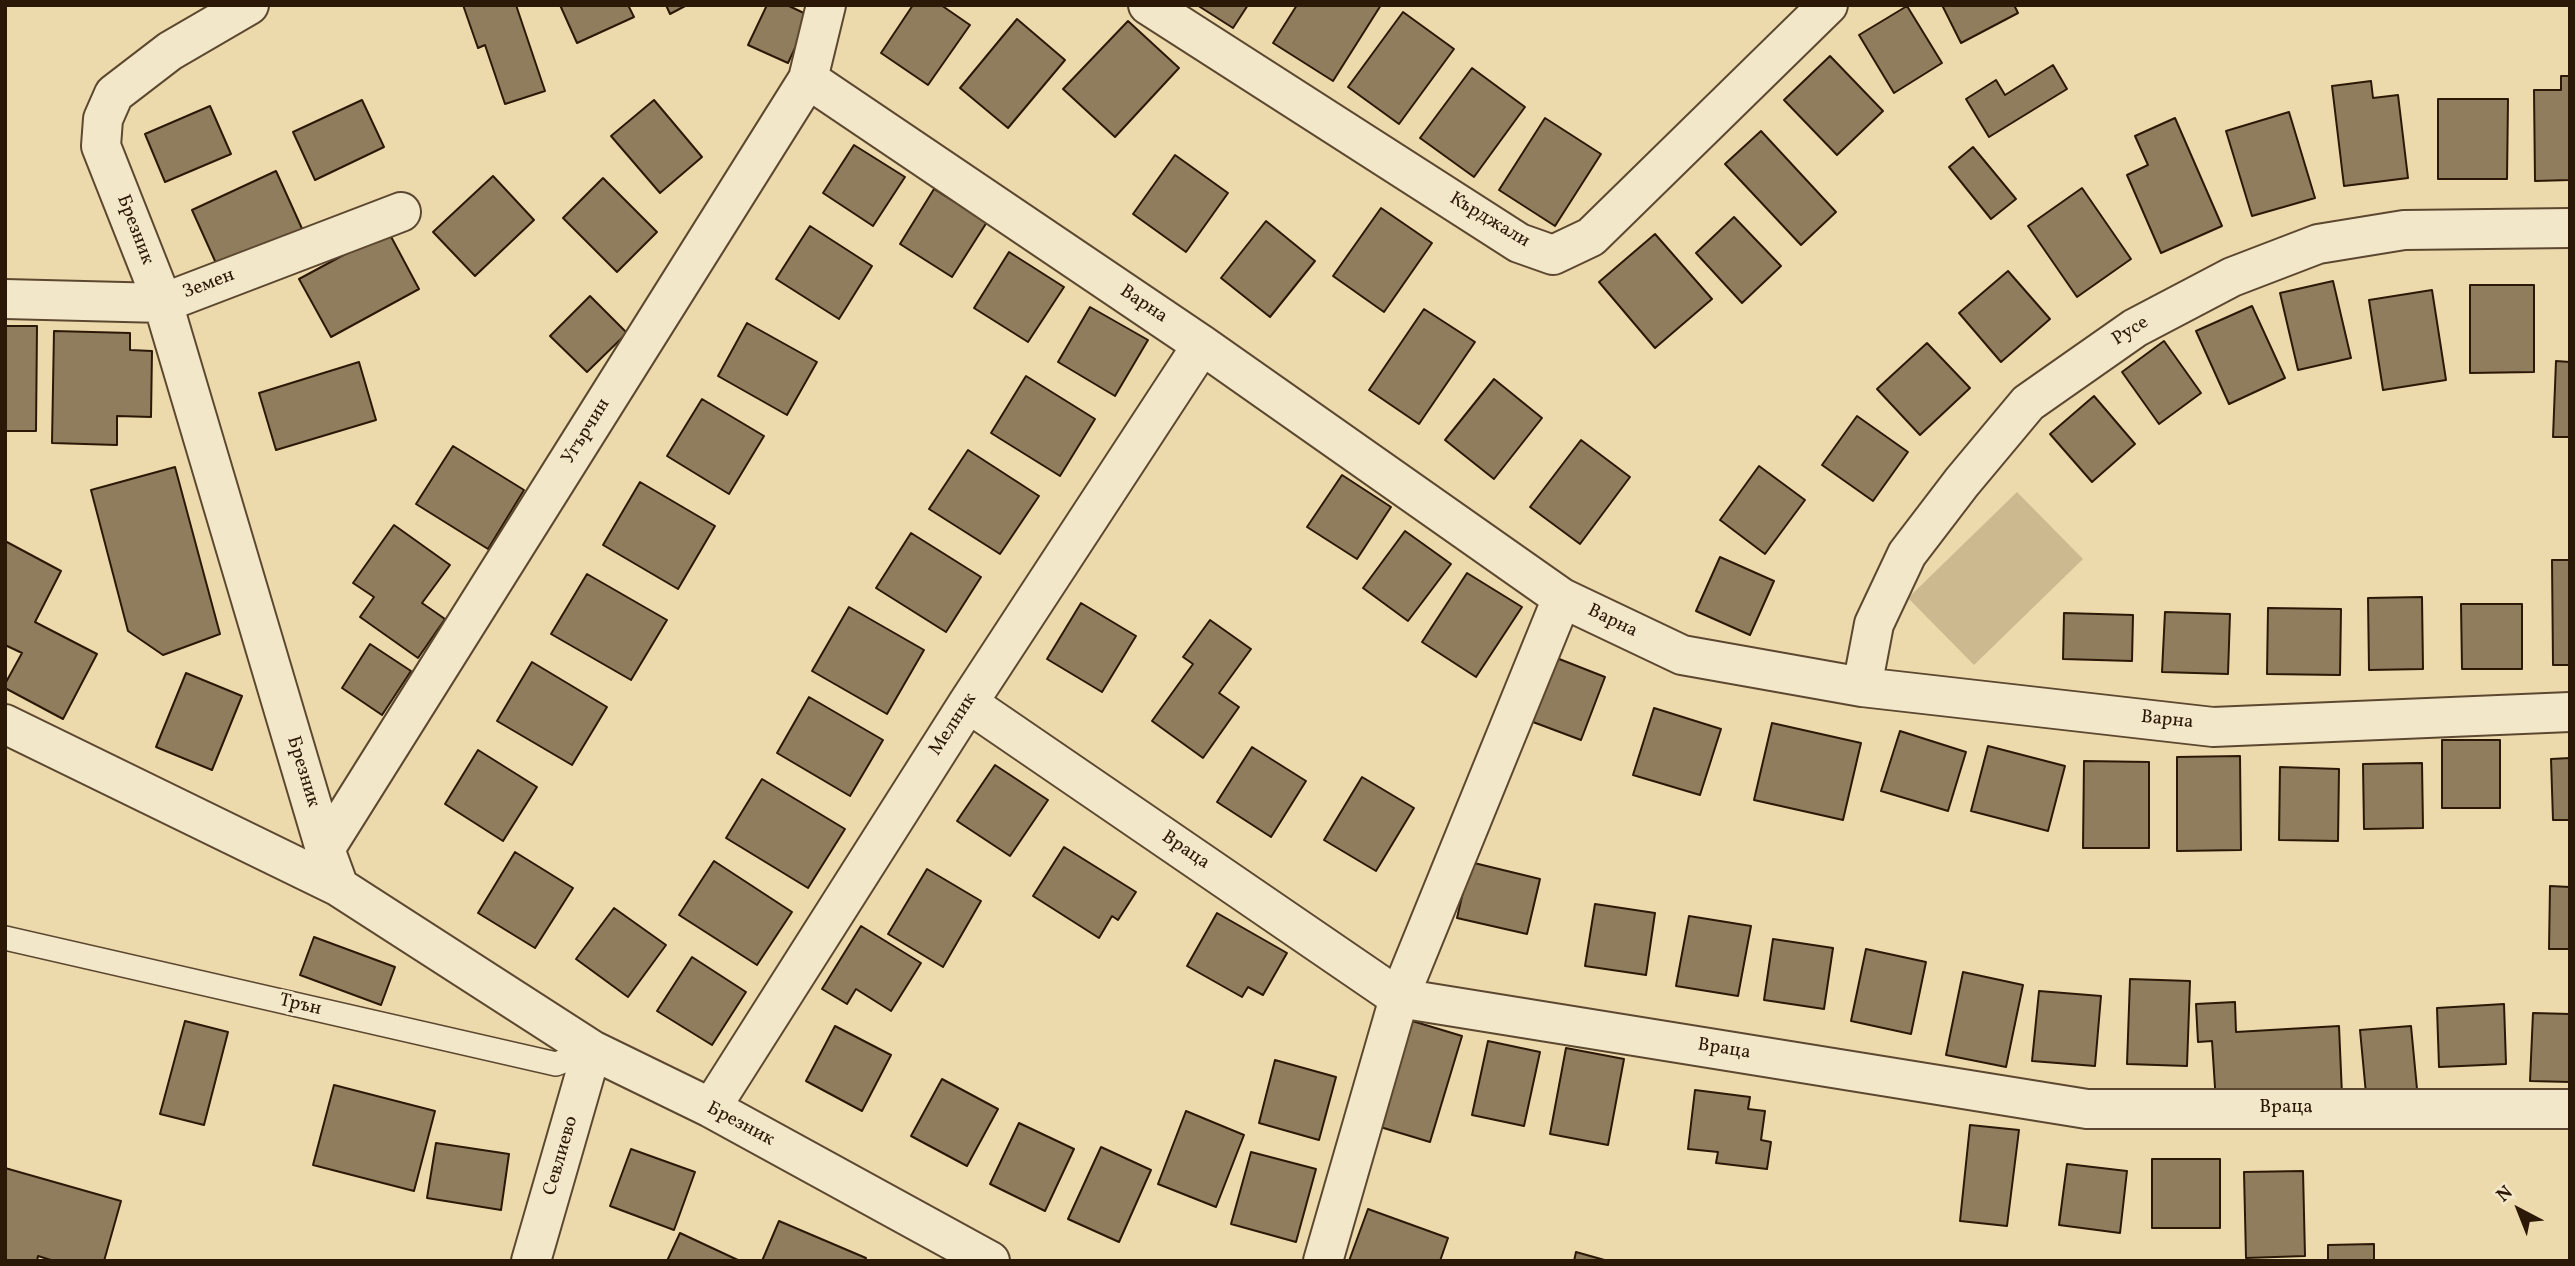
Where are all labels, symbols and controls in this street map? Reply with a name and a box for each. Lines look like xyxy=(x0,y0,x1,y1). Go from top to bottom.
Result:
street label: Кърджали xyxy=(1445,188,1533,254)
street label: Брезник xyxy=(110,192,158,268)
street label: Земен xyxy=(180,265,238,305)
street label: Варна xyxy=(1115,281,1171,329)
street label: Русе xyxy=(2109,312,2153,352)
street label: Угърчин xyxy=(558,395,616,469)
street label: Варна xyxy=(1583,600,1641,644)
street label: Мелник xyxy=(925,689,983,761)
street label: Варна xyxy=(2140,707,2194,735)
street label: Брезник xyxy=(280,734,324,810)
street label: Враца xyxy=(1156,827,1214,875)
street label: Трън xyxy=(277,990,323,1022)
street label: Враца xyxy=(1696,1035,1752,1065)
street label: Брезник xyxy=(702,1098,778,1152)
street label: Враца xyxy=(2259,1098,2313,1120)
street label: Севлиево xyxy=(540,1114,584,1198)
north arrow xyxy=(2484,1175,2554,1245)
text: N xyxy=(2491,1180,2519,1209)

